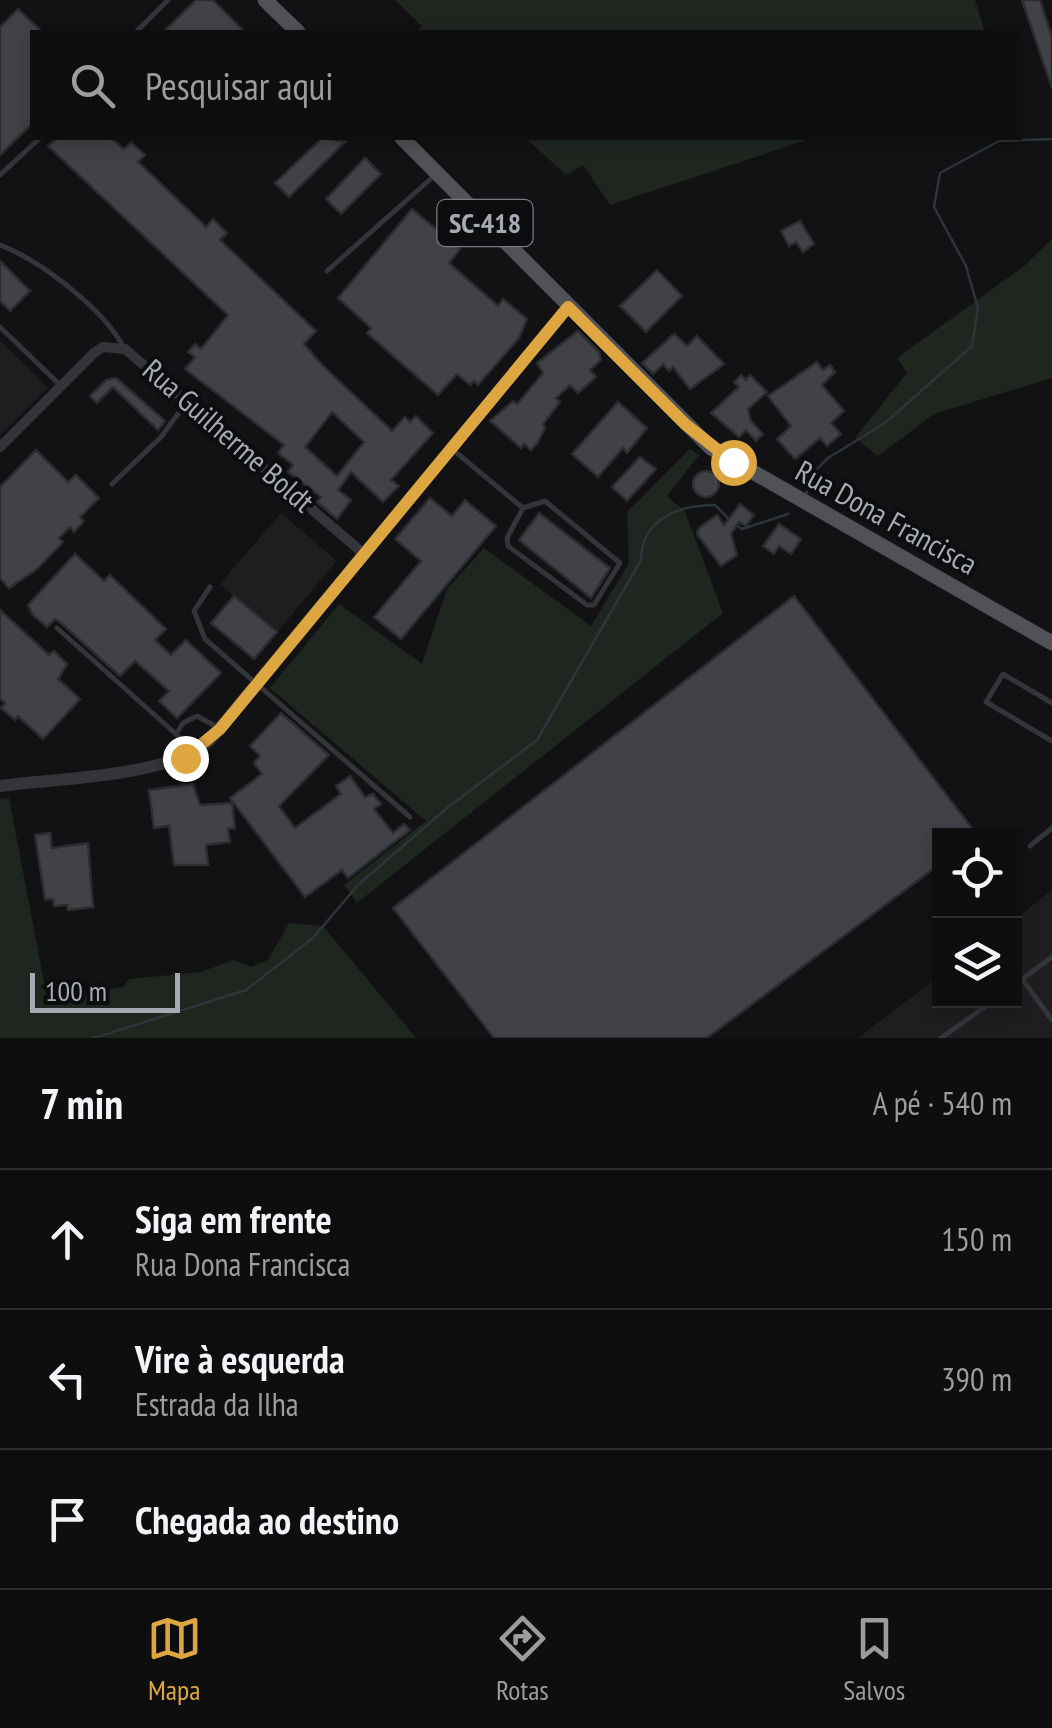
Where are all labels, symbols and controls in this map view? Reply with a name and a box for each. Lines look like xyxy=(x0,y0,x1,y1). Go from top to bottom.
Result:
search box xyxy=(30,30,1022,140)
icon: search xyxy=(65,58,120,113)
text: Pesquisar aqui xyxy=(145,61,334,110)
road number: SC-418 xyxy=(438,200,532,246)
street label: Rua Guilherme Boldt xyxy=(135,350,323,520)
route start xyxy=(711,440,757,486)
street label: Rua Dona Francisca xyxy=(789,451,984,583)
route end xyxy=(163,736,209,782)
map controls xyxy=(932,828,1022,1008)
button: locate xyxy=(932,828,1022,918)
button: layers xyxy=(932,918,1022,1008)
scale bar xyxy=(30,968,180,1013)
text: 100 m xyxy=(45,972,107,1009)
text: 7 min xyxy=(40,1076,123,1131)
text: A pé · 540 m xyxy=(873,1082,1012,1124)
text: Siga em frente xyxy=(135,1194,332,1243)
icon: ahead xyxy=(40,1212,95,1267)
text: 150 m xyxy=(941,1218,1012,1260)
text: Rua Dona Francisca xyxy=(135,1243,350,1285)
text: Vire à esquerda xyxy=(135,1334,345,1383)
icon: left xyxy=(40,1352,95,1407)
text: 390 m xyxy=(941,1358,1012,1400)
text: Estrada da Ilha xyxy=(135,1383,299,1425)
icon: arrive xyxy=(40,1492,95,1547)
text: Chegada ao destino xyxy=(135,1495,399,1544)
tab: Mapa xyxy=(147,1611,202,1708)
tab: Rotas xyxy=(495,1611,550,1708)
tab: Salvos xyxy=(843,1611,905,1708)

